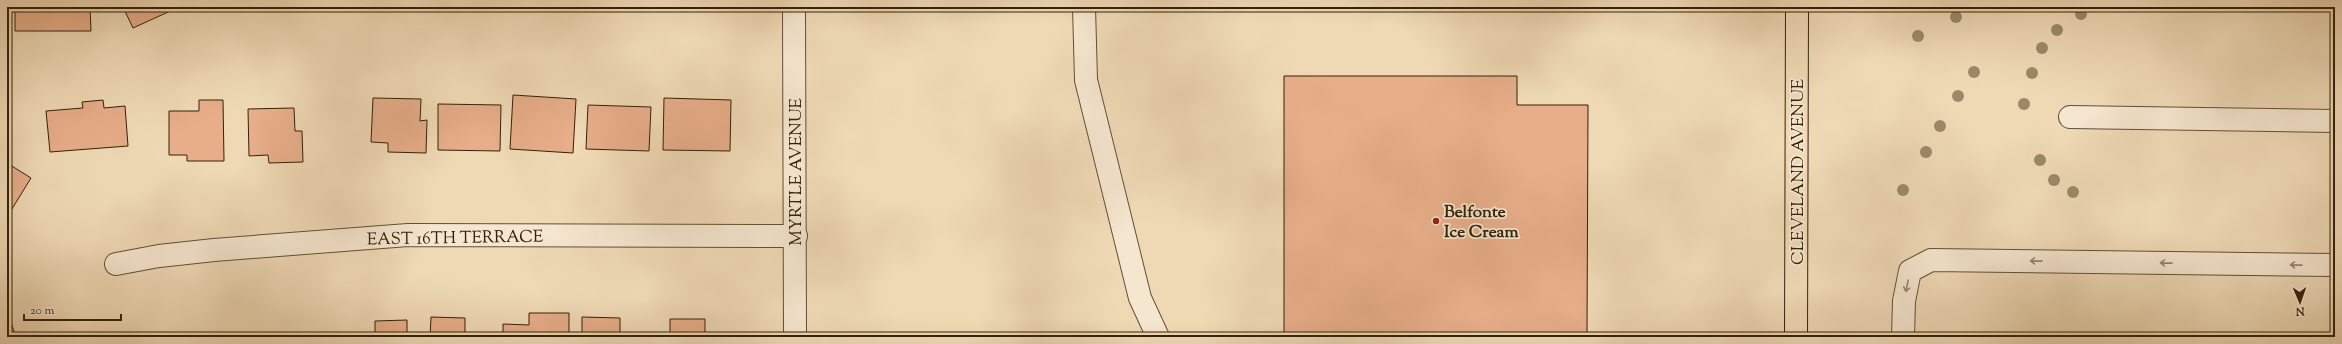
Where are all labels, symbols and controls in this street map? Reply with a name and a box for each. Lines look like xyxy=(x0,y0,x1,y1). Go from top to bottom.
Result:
street label: CLEVELAND AVENUE xyxy=(1787,79,1811,265)
street label: MYRTLE AVENUE xyxy=(785,98,809,246)
place label: Belfonte Ice Cream xyxy=(1444,201,1519,245)
marker: Belfonte Ice Cream xyxy=(1431,216,1441,226)
street label: EAST 16TH TERRACE xyxy=(367,225,543,253)
one-way arrow xyxy=(2030,257,2043,265)
one-way arrow xyxy=(2160,259,2173,267)
one-way arrow xyxy=(2290,261,2303,269)
one-way arrow xyxy=(1902,279,1910,292)
north arrow xyxy=(2280,282,2320,322)
scale bar xyxy=(24,296,121,322)
text: 20 m xyxy=(30,302,55,320)
text: N xyxy=(2295,303,2306,319)

